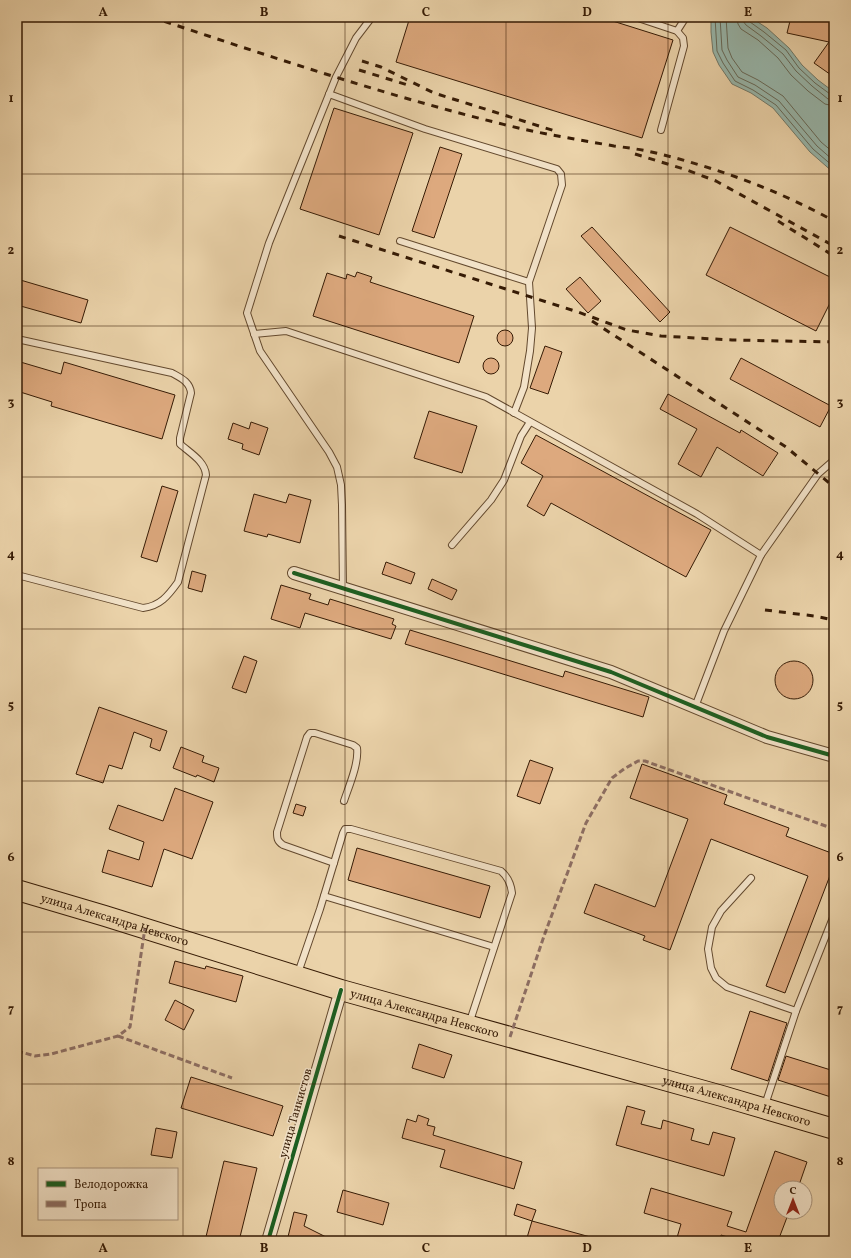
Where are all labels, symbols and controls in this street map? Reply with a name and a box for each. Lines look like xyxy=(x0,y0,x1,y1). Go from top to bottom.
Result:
text: A xyxy=(98,4,108,22)
text: B xyxy=(260,4,269,22)
text: C xyxy=(422,4,430,22)
text: D xyxy=(582,4,592,22)
text: E xyxy=(744,4,752,22)
text: 1 xyxy=(8,90,14,108)
text: 1 xyxy=(837,90,843,108)
text: 2 xyxy=(8,242,15,260)
text: 2 xyxy=(837,242,844,260)
text: 3 xyxy=(8,394,15,412)
text: 3 xyxy=(837,394,844,412)
text: 4 xyxy=(7,546,15,564)
text: 4 xyxy=(836,546,844,564)
text: 5 xyxy=(8,697,14,715)
text: 5 xyxy=(837,697,843,715)
text: 6 xyxy=(7,849,15,867)
text: 6 xyxy=(836,849,844,867)
street label: улица Александра Невского xyxy=(38,890,190,951)
street label: улица Александра Невского xyxy=(348,986,501,1043)
text: 7 xyxy=(8,1001,14,1019)
text: 7 xyxy=(837,1001,843,1019)
street label: улица Танкистов xyxy=(276,1067,316,1160)
street label: улица Александра Невского xyxy=(660,1073,813,1131)
text: 8 xyxy=(7,1153,15,1171)
text: 8 xyxy=(836,1153,844,1171)
legend xyxy=(38,1168,178,1220)
text: Велодорожка xyxy=(74,1177,148,1193)
north arrow xyxy=(773,1180,813,1220)
text: С xyxy=(789,1184,797,1199)
text: Тропа xyxy=(74,1197,107,1213)
text: A xyxy=(98,1240,108,1258)
text: B xyxy=(260,1240,269,1258)
text: C xyxy=(422,1240,430,1258)
text: D xyxy=(582,1240,592,1258)
text: E xyxy=(744,1240,752,1258)

